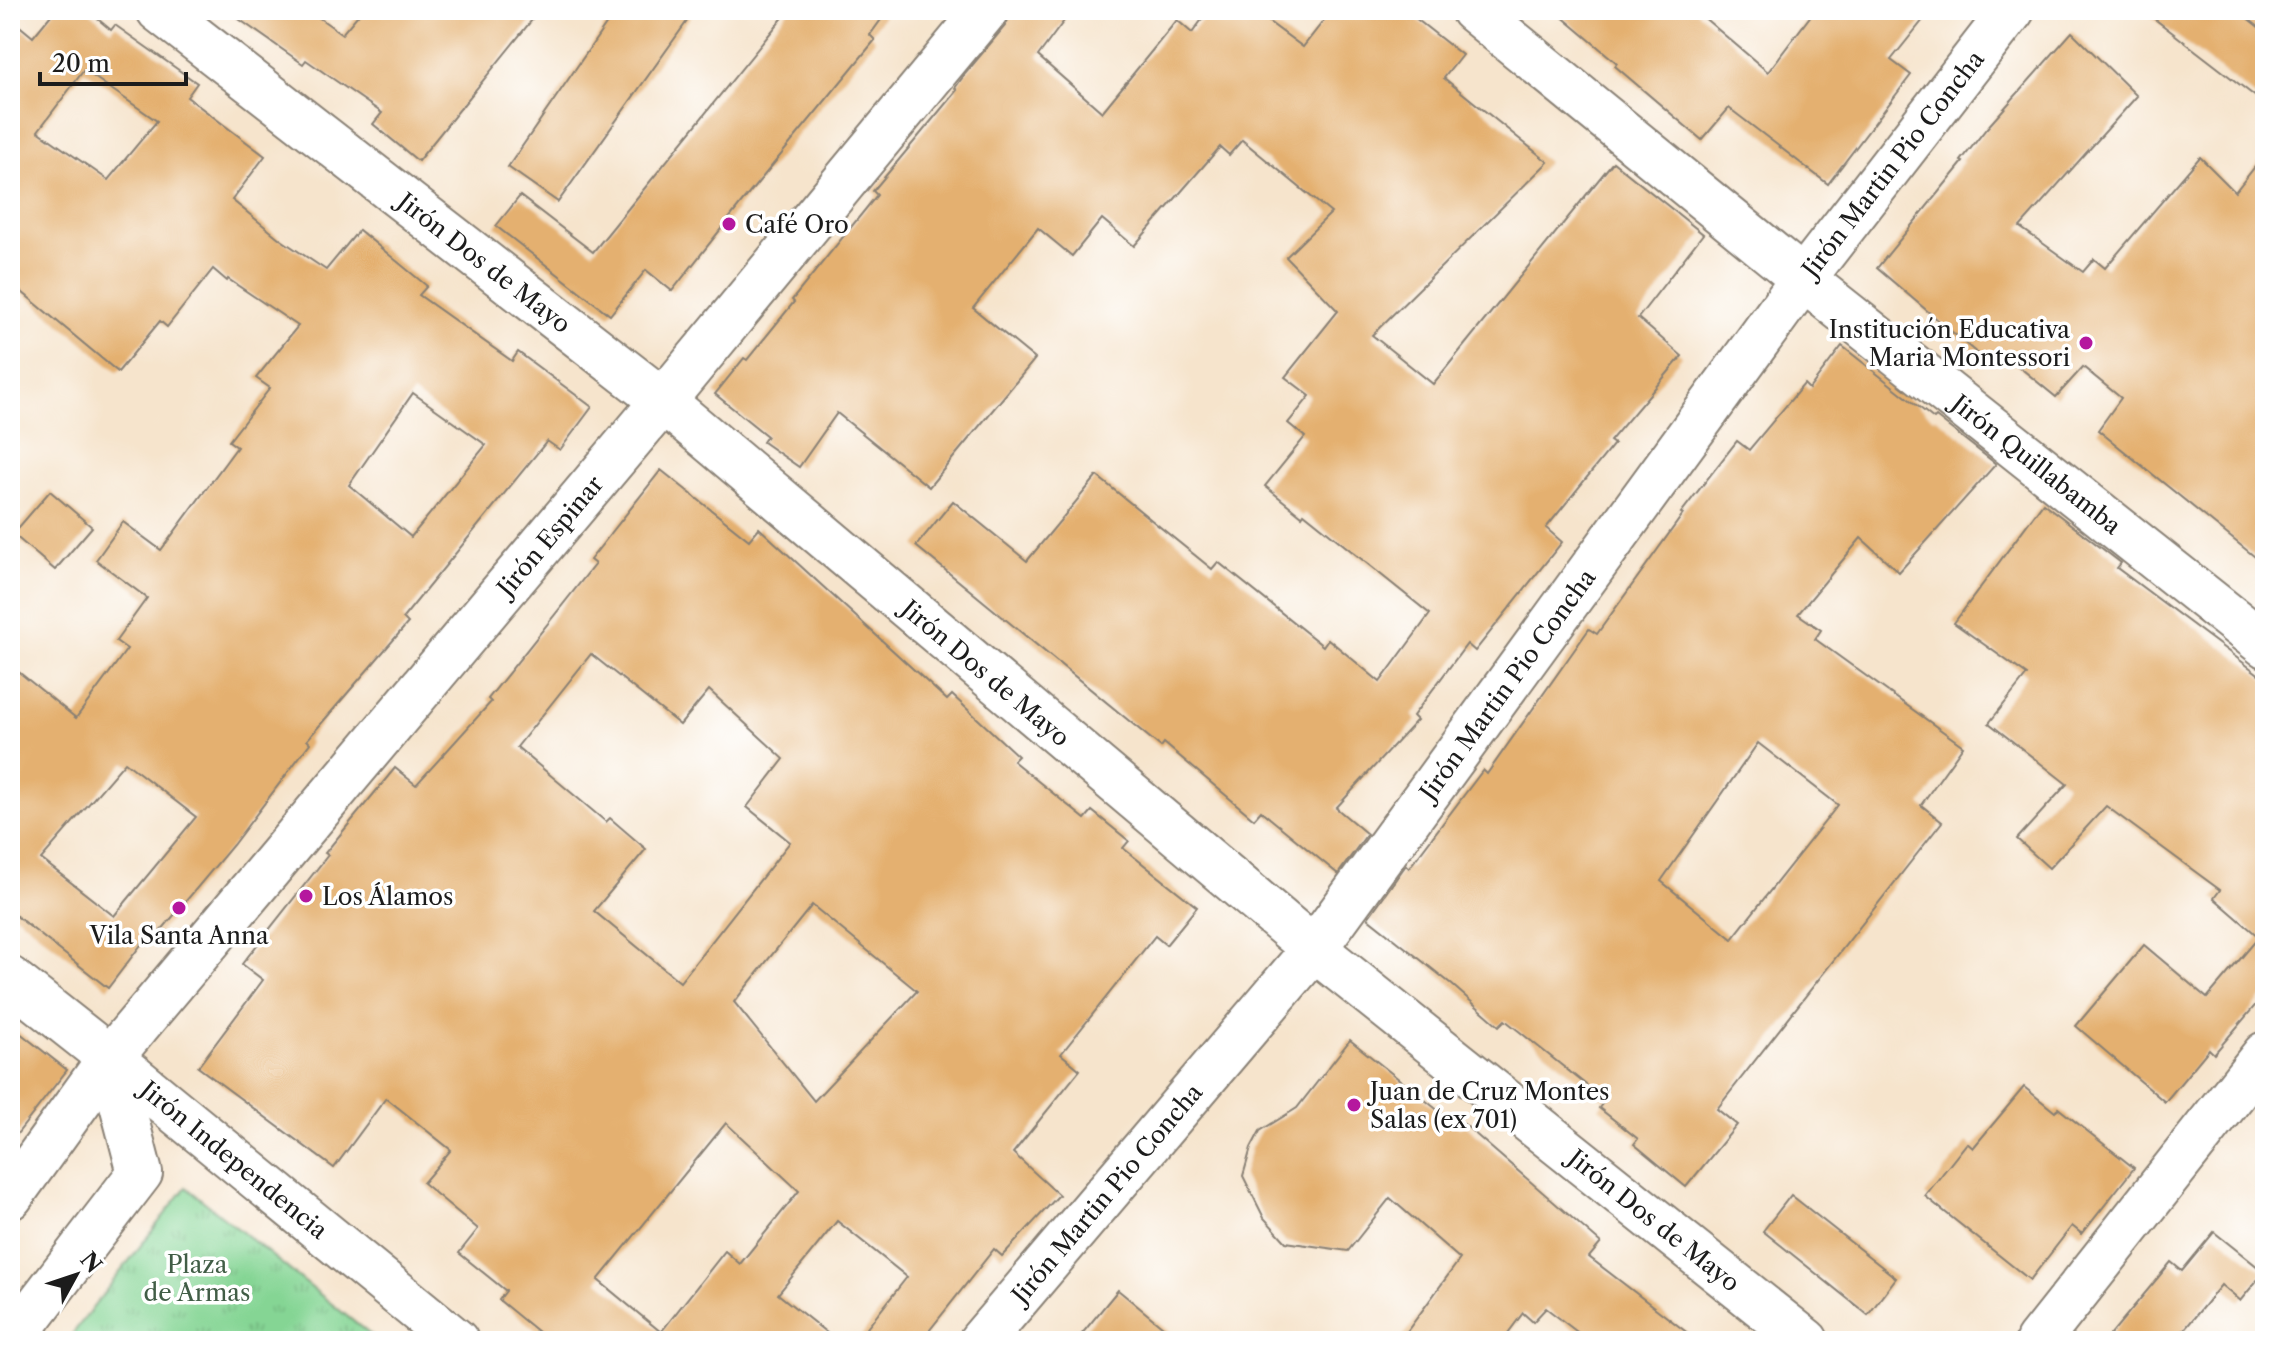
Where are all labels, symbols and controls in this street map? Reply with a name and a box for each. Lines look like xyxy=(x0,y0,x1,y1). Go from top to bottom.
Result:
scale bar xyxy=(40,36,186,86)
street label: Jirón Martin Pio Concha xyxy=(1793,44,1990,286)
text: 20 m xyxy=(52,49,110,78)
street label: Jirón Dos de Mayo xyxy=(389,184,577,339)
place label: Café Oro xyxy=(745,210,849,239)
marker: Café Oro xyxy=(720,215,738,233)
place label: Institución Educativa Maria Montessori xyxy=(1829,315,2070,372)
marker: Institución Educativa Maria Montessori xyxy=(2077,334,2095,352)
street label: Jirón Quillabamba xyxy=(1943,386,2127,540)
street label: Jirón Espinar xyxy=(488,469,609,605)
street label: Jirón Martin Pio Concha xyxy=(1411,563,1601,809)
street label: Jirón Dos de Mayo xyxy=(893,591,1076,752)
place label: Los Álamos xyxy=(322,882,453,911)
marker: Los Álamos xyxy=(297,887,315,905)
marker: Vila Santa Anna xyxy=(170,899,188,917)
place label: Vila Santa Anna xyxy=(88,921,269,950)
street label: Jirón Independencia xyxy=(132,1072,334,1245)
street label: Jirón Martin Pio Concha xyxy=(1003,1077,1208,1312)
place label: Juan de Cruz Montes Salas (ex 701) xyxy=(1366,1077,1610,1134)
marker: Juan de Cruz Montes Salas (ex 701) xyxy=(1345,1096,1363,1114)
street label: Jirón Dos de Mayo xyxy=(1560,1141,1746,1297)
north arrow xyxy=(36,1235,116,1315)
text: N xyxy=(74,1246,107,1278)
park label: Plaza de Armas xyxy=(144,1250,250,1307)

